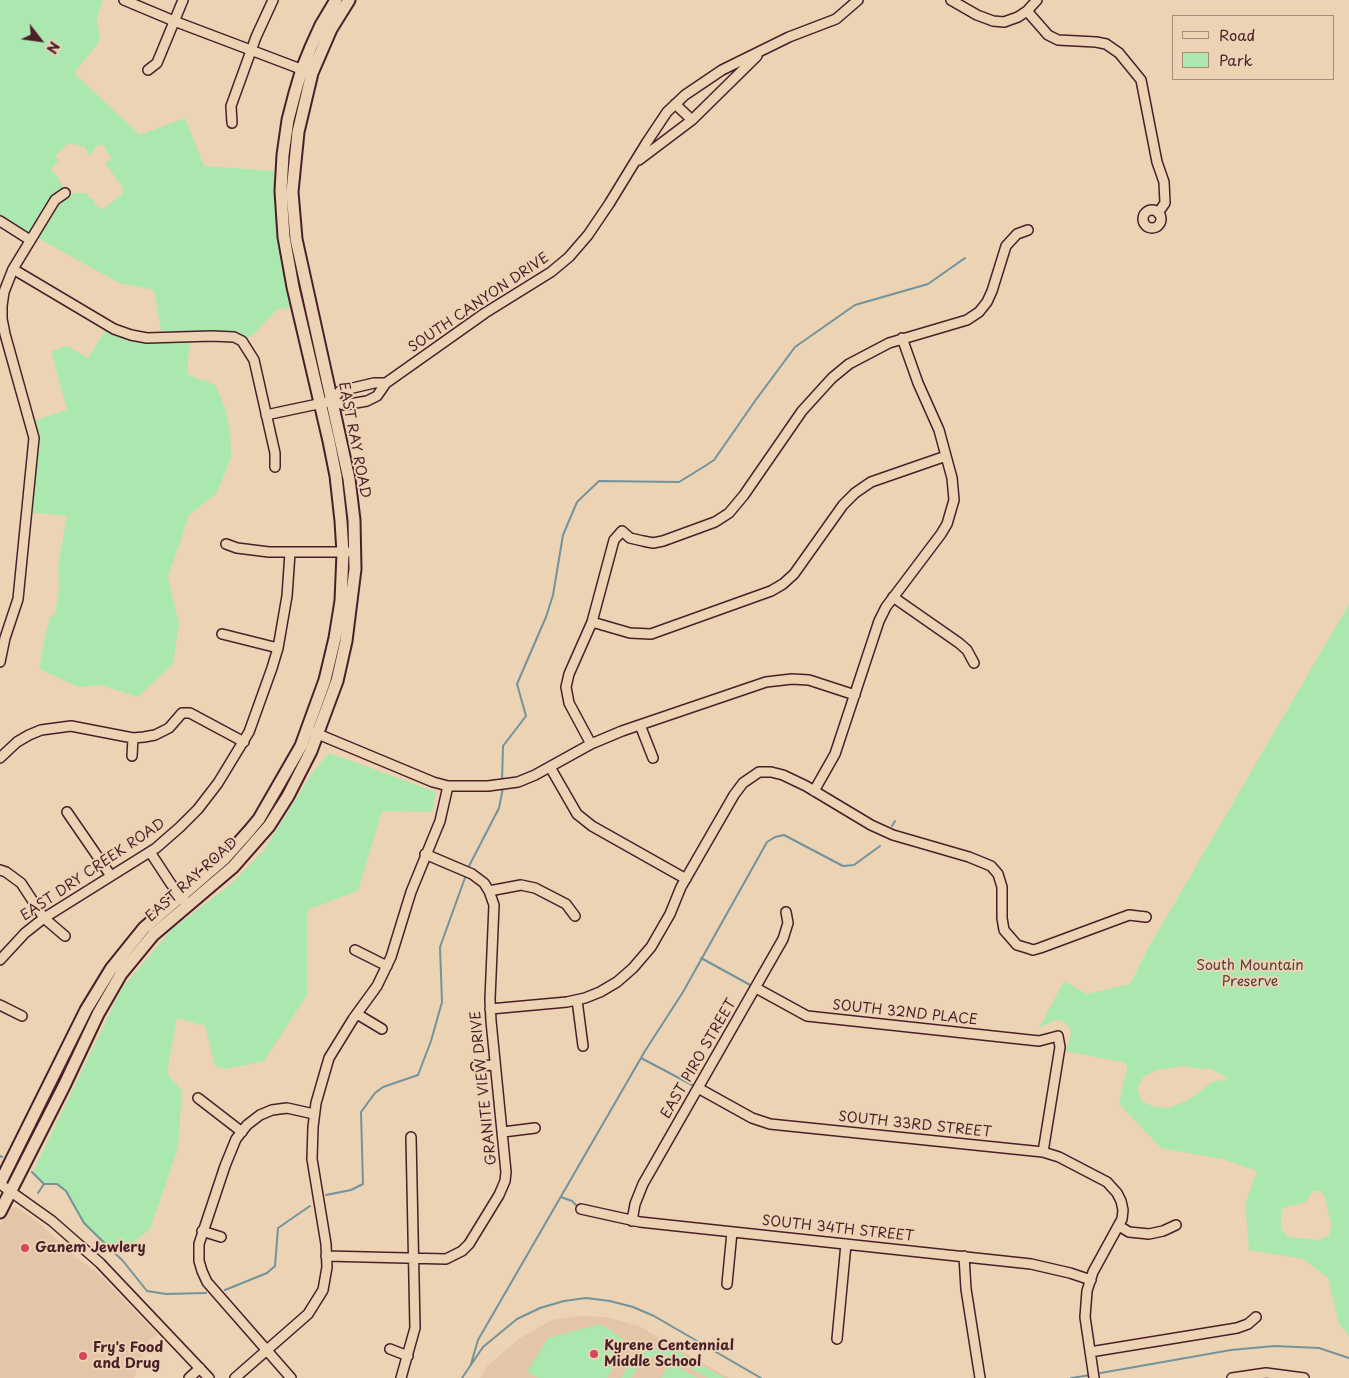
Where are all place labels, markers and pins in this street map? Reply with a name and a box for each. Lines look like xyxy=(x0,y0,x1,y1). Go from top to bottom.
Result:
place label: Ganem Jewlery xyxy=(35,1240,146,1256)
marker: Ganem Jewlery xyxy=(19,1242,31,1254)
place label: Kyrene Centennial Middle School xyxy=(604,1338,734,1370)
place label: Fry's Food and Drug xyxy=(93,1340,163,1372)
marker: Kyrene Centennial Middle School xyxy=(588,1348,600,1360)
marker: Fry's Food and Drug xyxy=(77,1350,89,1362)

